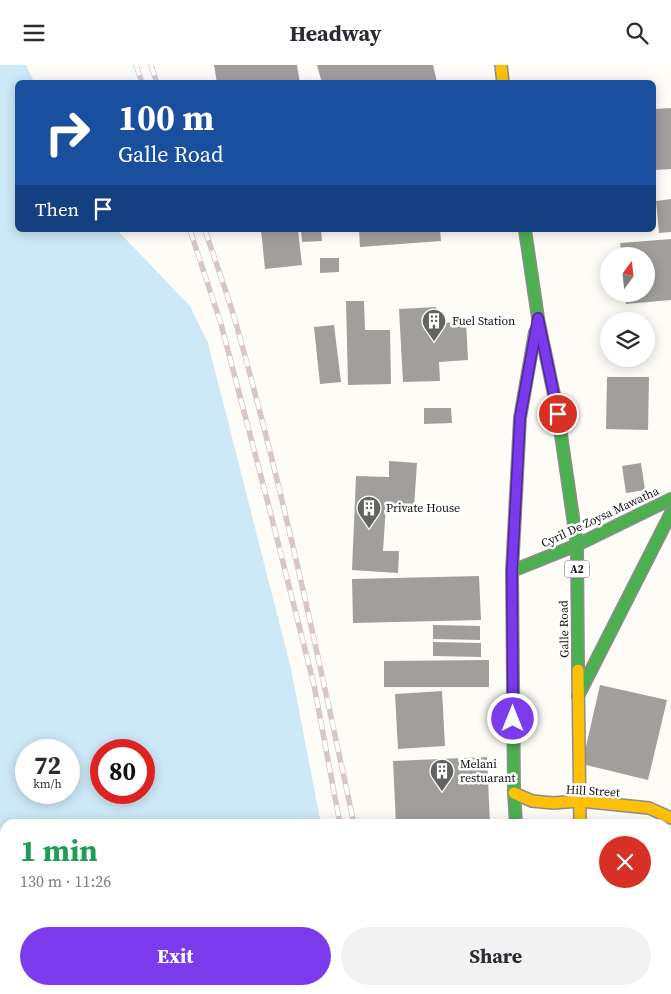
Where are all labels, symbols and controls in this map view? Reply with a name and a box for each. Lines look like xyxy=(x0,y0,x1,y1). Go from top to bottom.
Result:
text: Headway xyxy=(289,18,382,48)
icon: menu xyxy=(20,19,48,47)
icon: search xyxy=(623,19,651,47)
text: 100 m xyxy=(118,94,214,142)
icon: right xyxy=(35,100,100,165)
text: Galle Road xyxy=(118,139,224,169)
icon: arrive xyxy=(89,195,117,223)
text: Then xyxy=(35,196,79,222)
north arrow xyxy=(600,247,655,303)
map controls xyxy=(600,247,655,367)
building icon: Fuel Station xyxy=(421,308,447,342)
button: layers xyxy=(600,312,655,367)
place label: Fuel Station xyxy=(452,313,515,329)
pin xyxy=(537,393,579,435)
icon: arrive xyxy=(544,400,572,428)
street label: Cyril De Zoysa Mawatha xyxy=(539,482,662,551)
building icon: Private House xyxy=(356,495,382,529)
place label: Private House xyxy=(386,500,460,516)
road number: A2 xyxy=(564,561,590,577)
street label: Galle Road xyxy=(555,600,573,658)
position arrow xyxy=(486,692,538,744)
speed limit sign: 80 xyxy=(90,739,155,804)
text: 72 xyxy=(34,748,61,782)
place label: Melani restuarant xyxy=(460,756,515,786)
building icon: Melani restuarant xyxy=(429,758,455,792)
text: km/h xyxy=(33,776,62,792)
street label: Hill Street xyxy=(566,782,620,800)
text: 1 min xyxy=(20,830,98,871)
button: close xyxy=(599,836,651,888)
text: 130 m · 11:26 xyxy=(20,870,111,892)
button: Exit xyxy=(20,927,331,985)
button: Share xyxy=(341,927,651,985)

